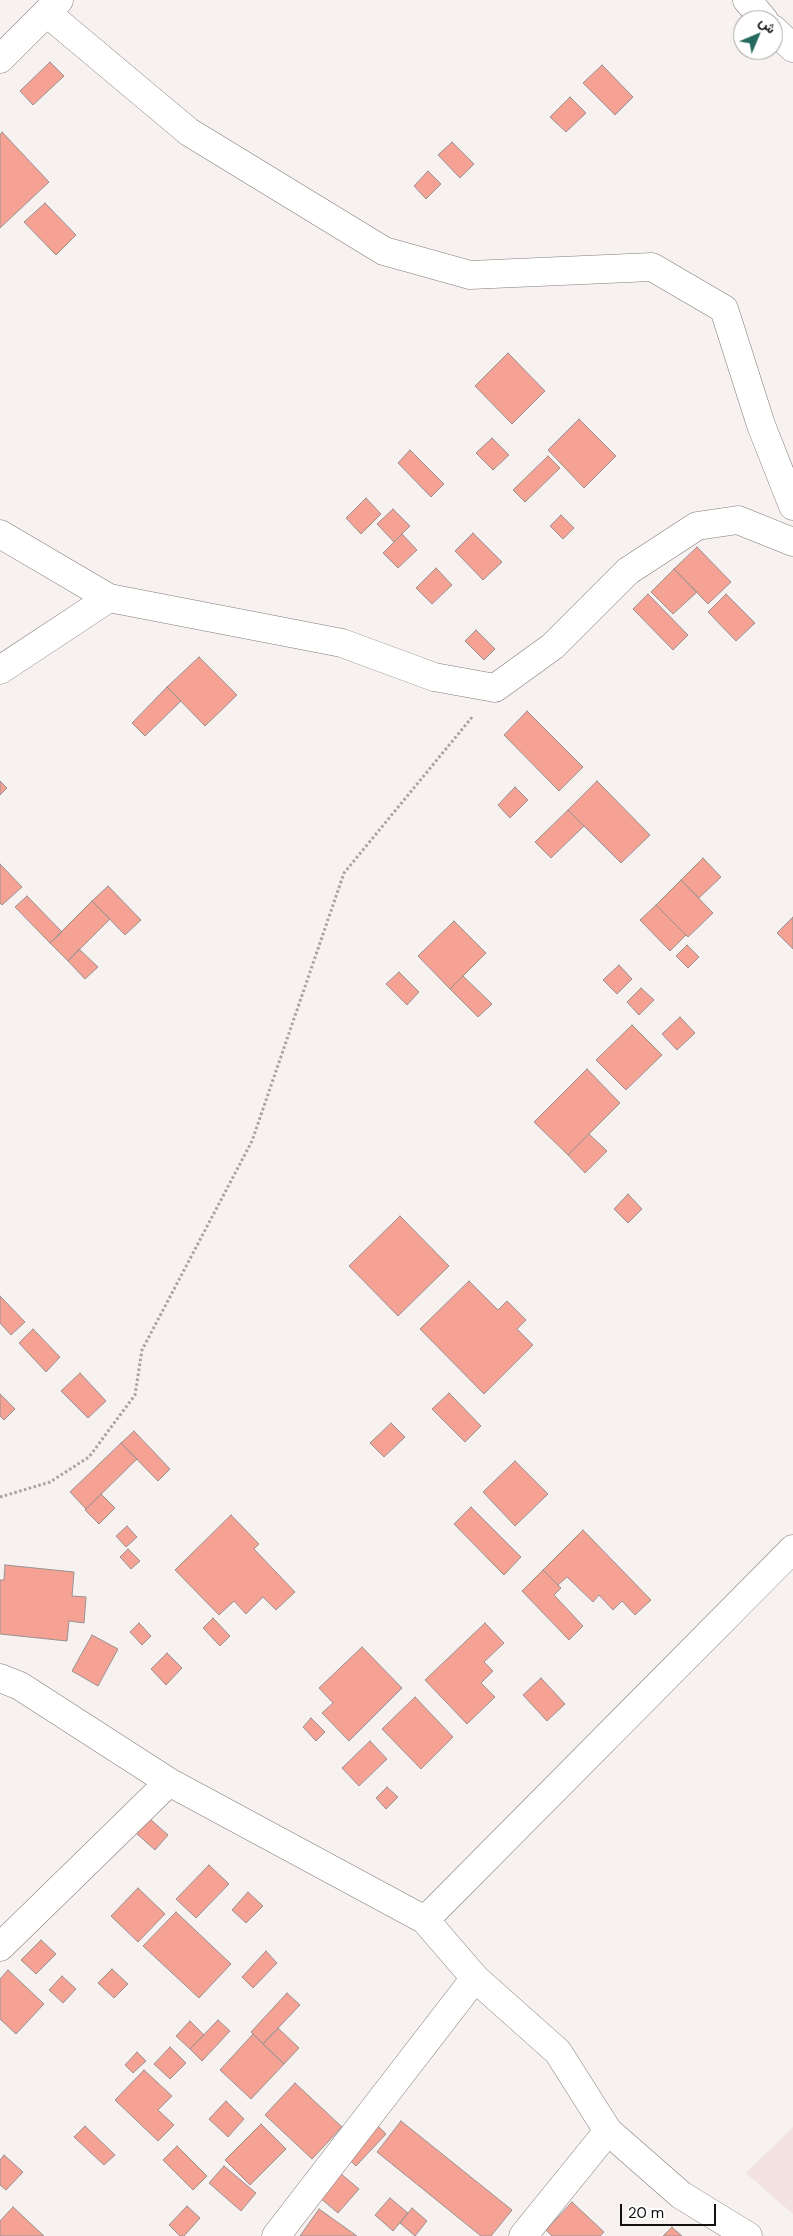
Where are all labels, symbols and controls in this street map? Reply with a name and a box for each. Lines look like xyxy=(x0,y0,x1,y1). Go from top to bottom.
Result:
north arrow xyxy=(733,10,783,60)
text: ش xyxy=(756,13,780,37)
scale bar xyxy=(623,2194,719,2226)
text: 20 m xyxy=(628,2203,664,2223)

